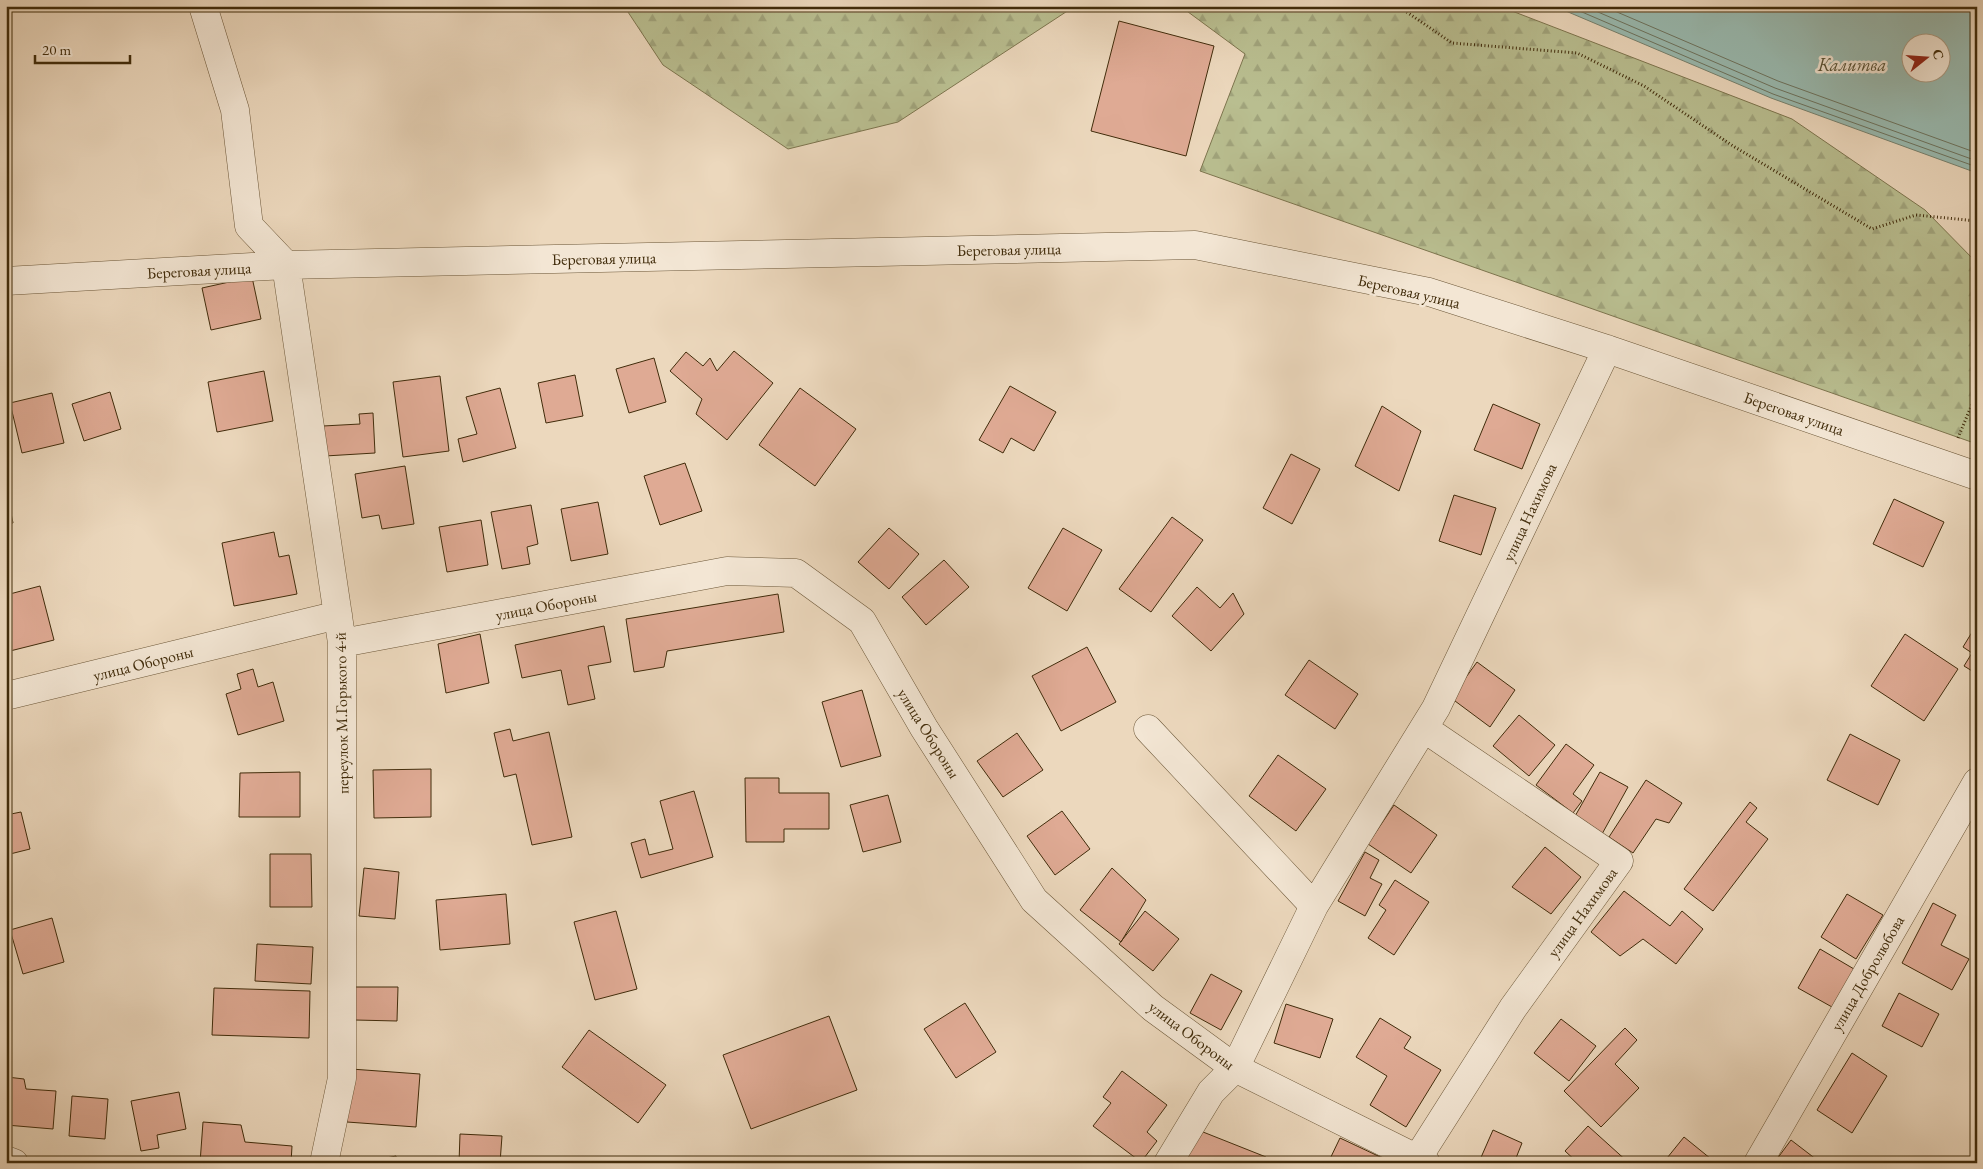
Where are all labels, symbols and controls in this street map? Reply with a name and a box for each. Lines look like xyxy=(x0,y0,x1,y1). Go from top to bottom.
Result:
scale bar xyxy=(35,32,130,64)
north arrow xyxy=(1900,32,1950,82)
text: 20 m xyxy=(42,40,71,59)
text: С xyxy=(1928,47,1949,62)
water label: Калитва xyxy=(1817,53,1886,76)
street label: Береговая улица xyxy=(957,238,1062,261)
street label: Береговая улица xyxy=(552,247,657,270)
street label: Береговая улица xyxy=(146,257,252,284)
street label: Береговая улица xyxy=(1356,269,1463,314)
street label: Береговая улица xyxy=(1741,387,1847,441)
street label: улица Нахимова xyxy=(1497,459,1562,565)
street label: улица Обороны xyxy=(494,585,599,626)
street label: переулок М.Горького 4-й xyxy=(330,631,353,794)
street label: улица Обороны xyxy=(91,641,196,686)
street label: улица Обороны xyxy=(892,684,965,783)
street label: улица Нахимова xyxy=(1543,863,1623,961)
street label: улица Добролюбова xyxy=(1826,911,1909,1035)
street label: улица Обороны xyxy=(1144,996,1239,1075)

